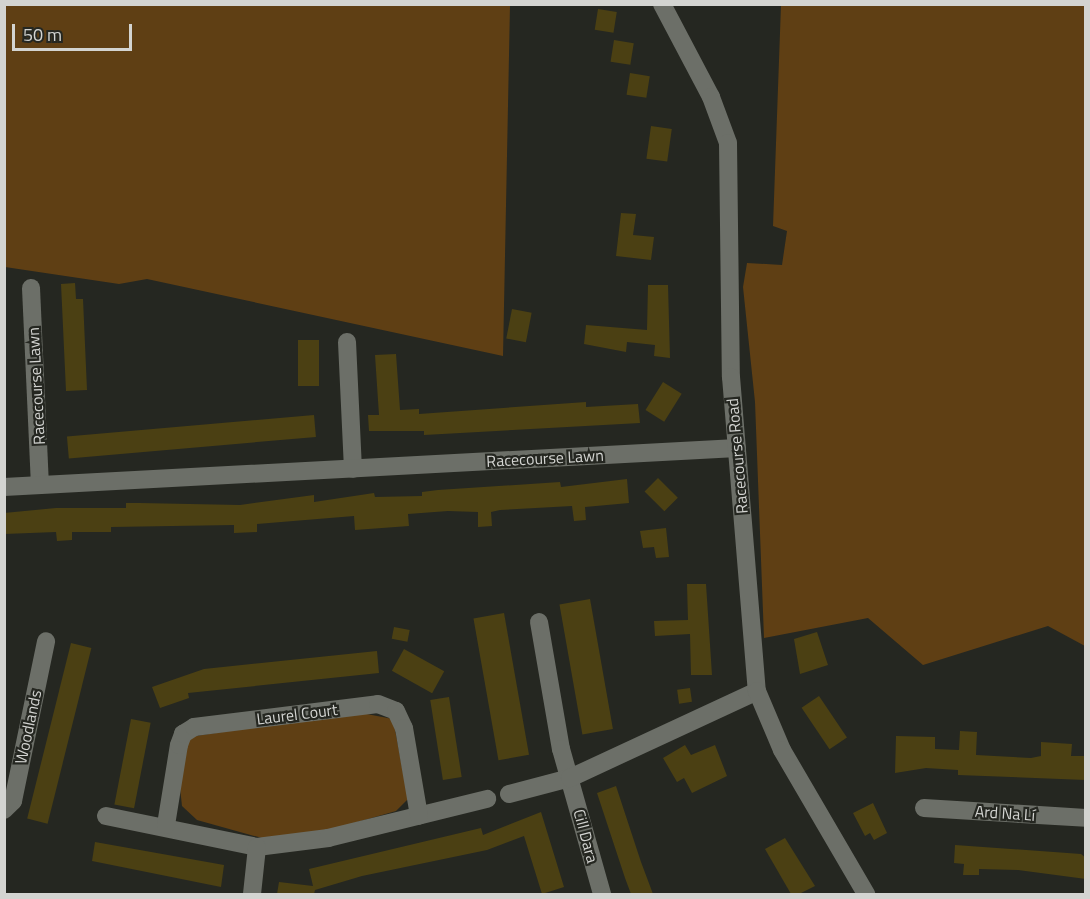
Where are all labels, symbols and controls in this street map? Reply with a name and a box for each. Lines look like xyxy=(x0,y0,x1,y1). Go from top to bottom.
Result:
scale bar xyxy=(15,12,135,50)
text: 50 m xyxy=(23,21,62,48)
street label: Racecourse Lawn xyxy=(23,327,49,445)
street label: Racecourse Road xyxy=(722,397,752,515)
street label: Racecourse Lawn xyxy=(486,445,604,471)
street label: Woodlands xyxy=(11,688,45,766)
street label: Laurel Court xyxy=(255,700,339,728)
street label: Ard Na Lí xyxy=(974,801,1036,825)
street label: Cill Dara xyxy=(570,807,602,865)

